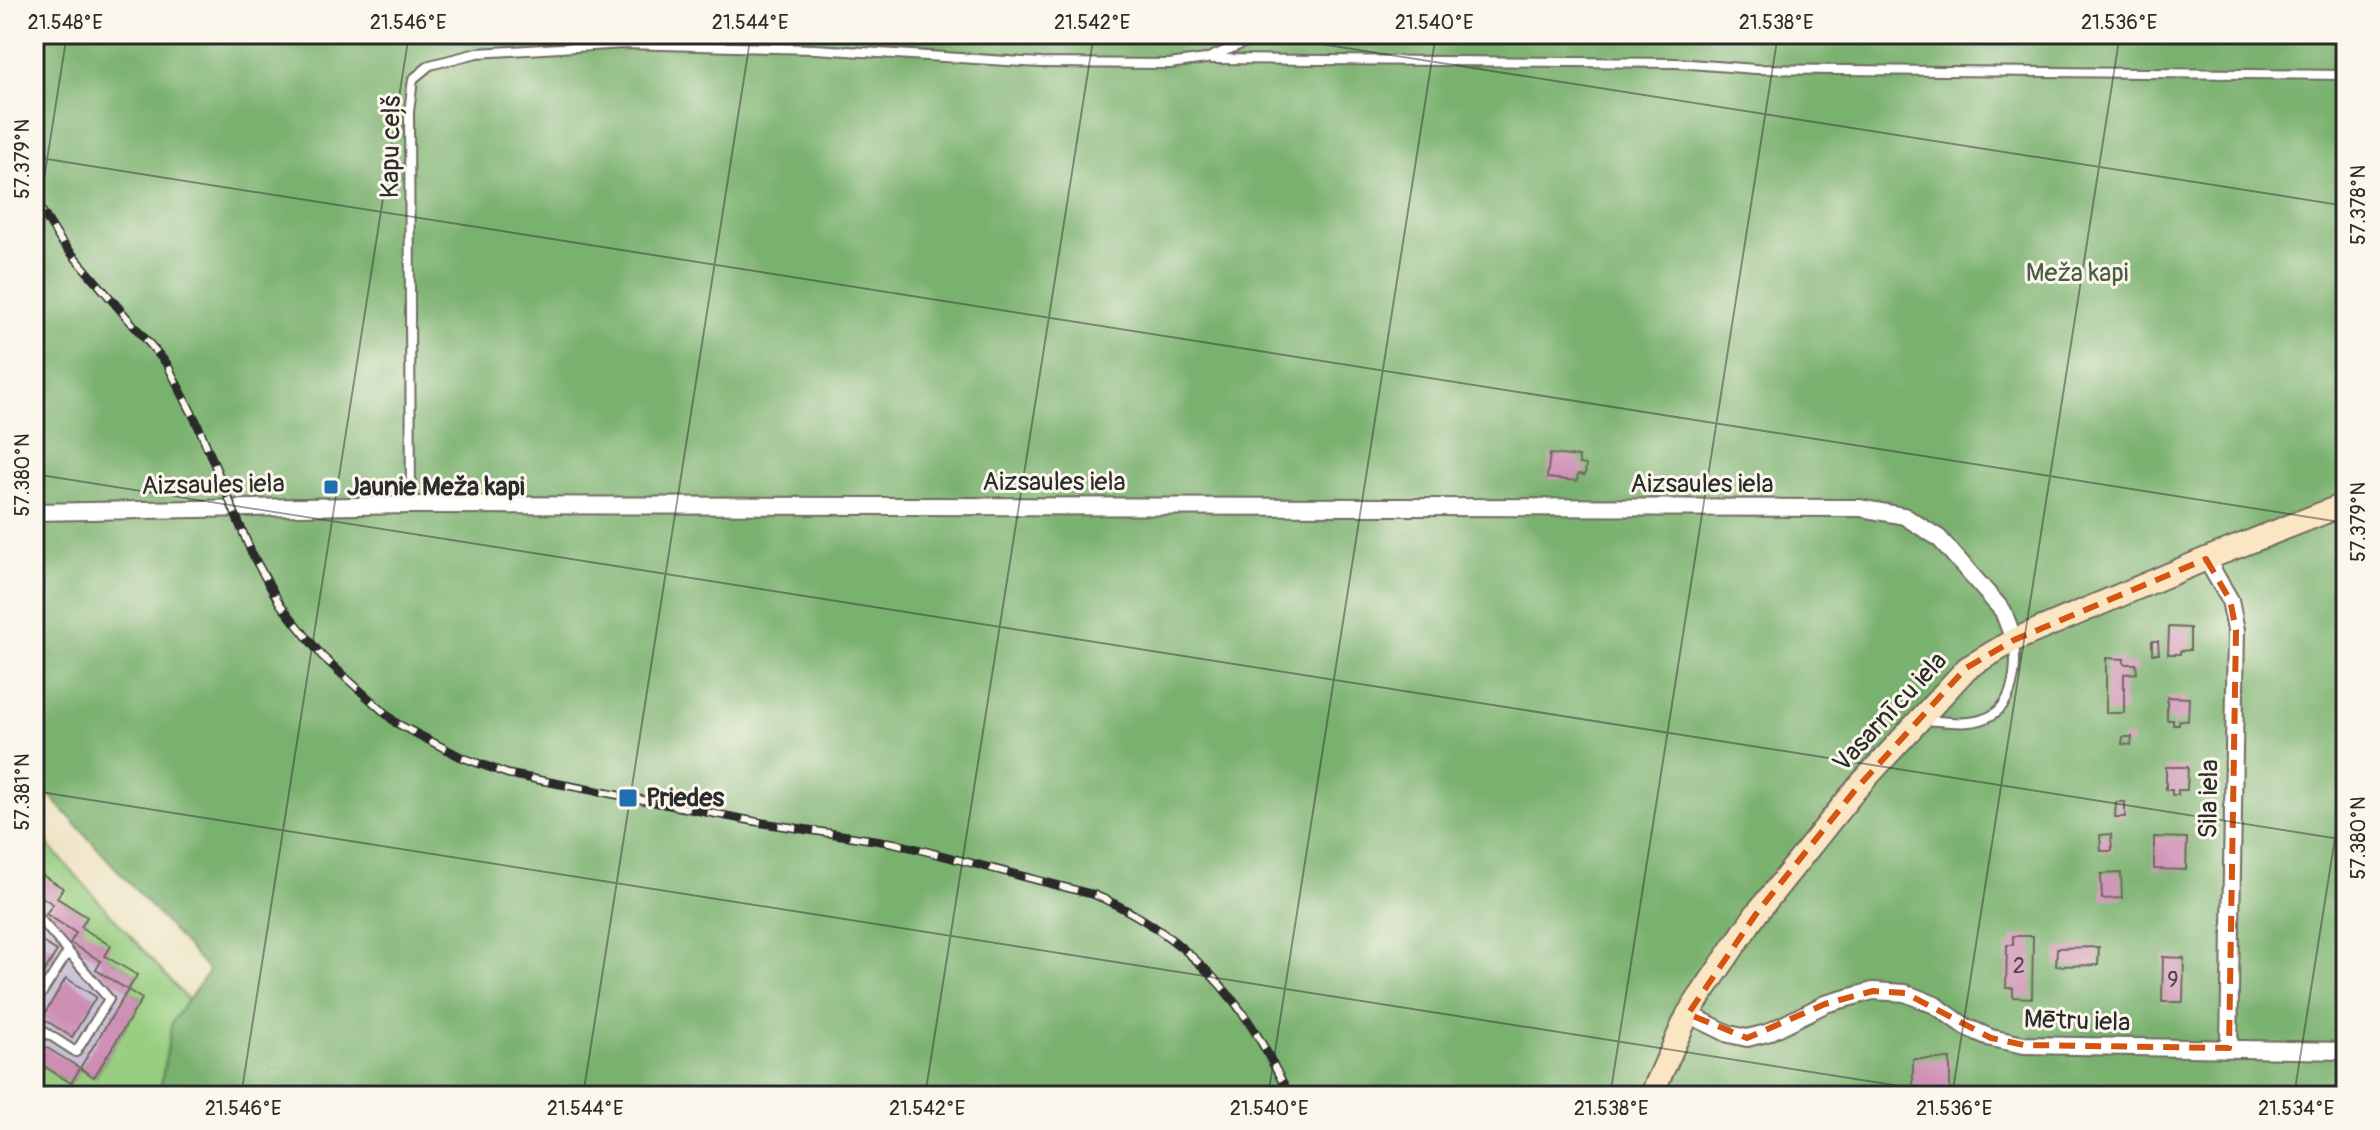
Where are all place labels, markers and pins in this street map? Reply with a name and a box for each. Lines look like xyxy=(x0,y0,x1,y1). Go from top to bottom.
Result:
place label: Jaunie Meža kapi xyxy=(347,471,525,503)
marker: Jaunie Meža kapi xyxy=(322,478,340,496)
place label: Priedes xyxy=(646,782,724,814)
marker: Priedes xyxy=(617,787,639,809)

